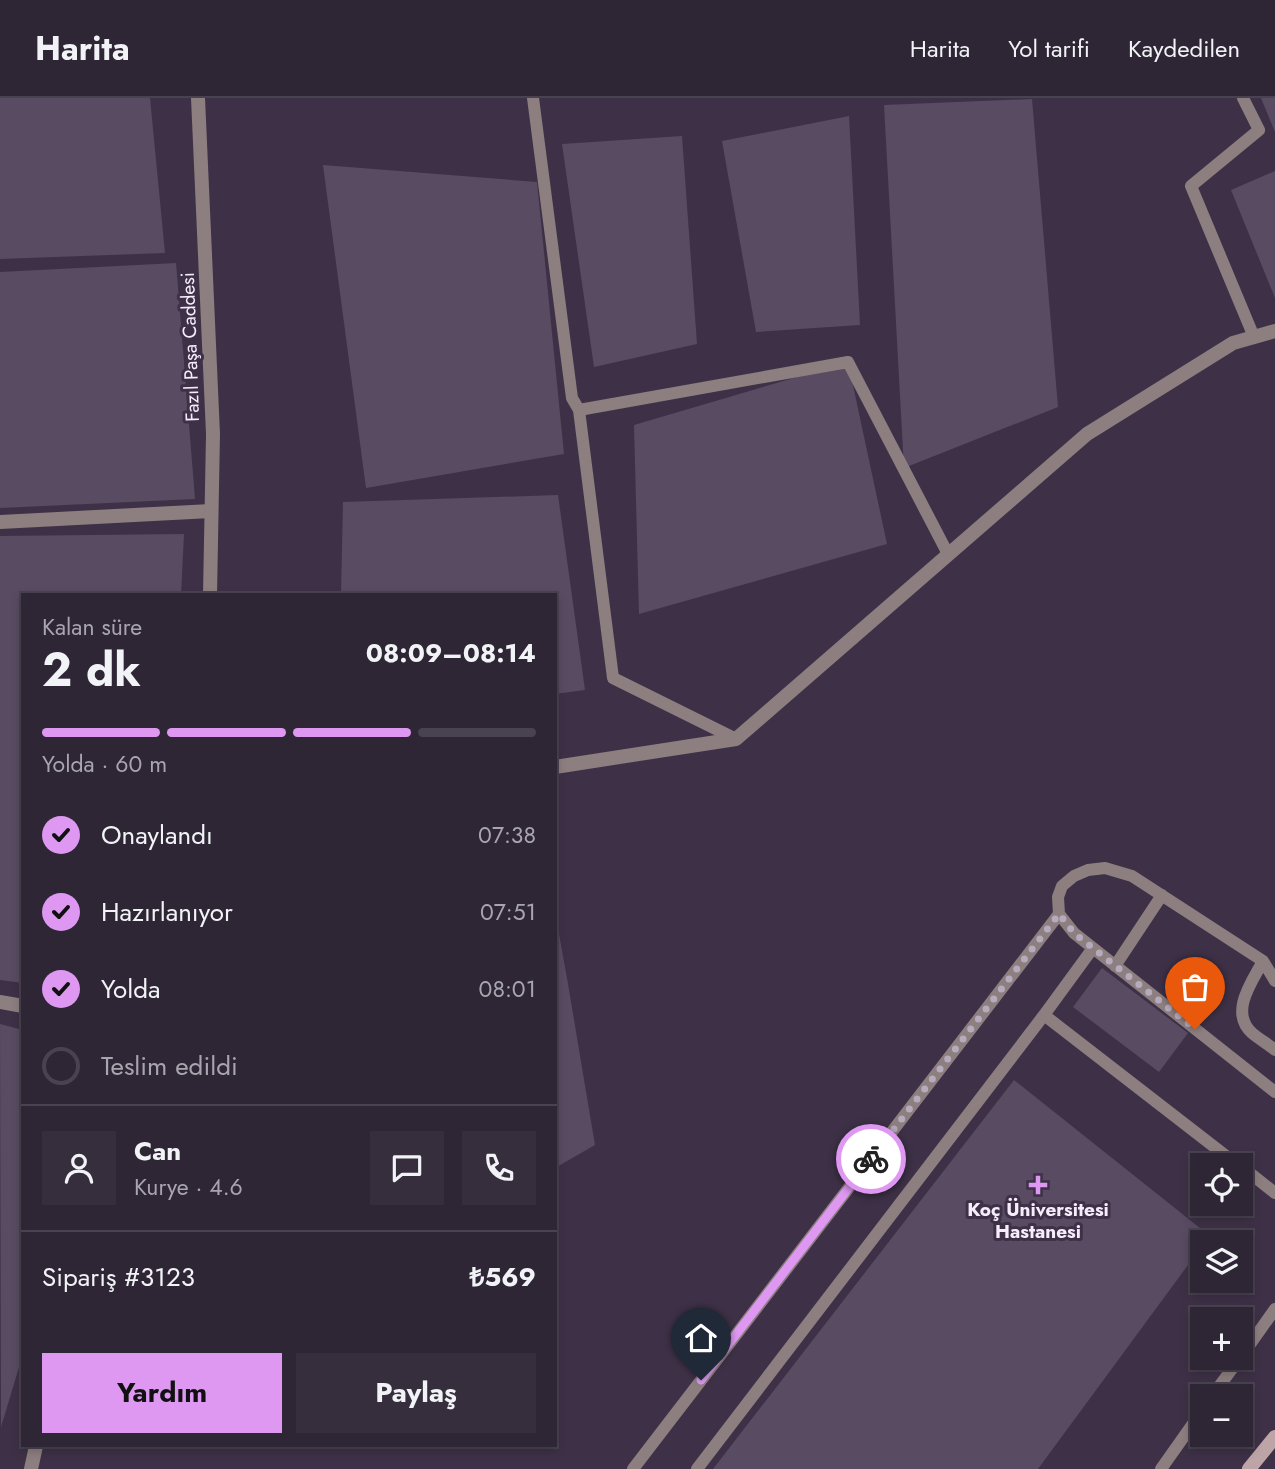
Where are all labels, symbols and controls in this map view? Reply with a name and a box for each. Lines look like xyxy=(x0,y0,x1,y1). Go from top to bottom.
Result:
text: Harita xyxy=(35,25,130,72)
text: Harita xyxy=(910,31,970,66)
text: Yol tarifi xyxy=(1008,31,1090,66)
text: Kaydedilen xyxy=(1128,31,1240,66)
street label: Fazıl Paşa Caddesi xyxy=(174,272,206,422)
text: Kalan süre xyxy=(42,610,142,644)
text: 08:09–08:14 xyxy=(366,634,536,672)
text: 2 dk xyxy=(42,637,141,703)
text: Yolda · 60 m xyxy=(42,747,167,781)
icon: check xyxy=(42,816,80,854)
text: Onaylandı xyxy=(101,816,213,854)
text: 07:38 xyxy=(478,818,536,852)
icon: check xyxy=(42,893,80,931)
text: Hazırlanıyor xyxy=(101,893,233,931)
text: 07:51 xyxy=(480,895,536,929)
pin xyxy=(1165,957,1225,1029)
icon: bag xyxy=(1176,968,1214,1006)
icon: check xyxy=(42,970,80,1008)
text: Yolda xyxy=(101,970,161,1008)
text: 08:01 xyxy=(479,972,536,1006)
text: Teslim edildi xyxy=(101,1047,238,1085)
courier xyxy=(836,1124,906,1194)
button: person xyxy=(42,1131,116,1205)
button: chat xyxy=(370,1131,444,1205)
button: phone xyxy=(462,1131,536,1205)
text: Can xyxy=(134,1132,181,1170)
icon: bike xyxy=(852,1140,890,1178)
map controls xyxy=(1190,1153,1253,1447)
button: locate xyxy=(1190,1153,1253,1216)
text: Kurye · 4.6 xyxy=(134,1170,243,1204)
marker: Koç Üniversitesi Hastanesi xyxy=(1028,1175,1048,1195)
place label: Koç Üniversitesi Hastanesi xyxy=(967,1196,1109,1245)
button: layers xyxy=(1190,1230,1253,1293)
text: Sipariş #3123 xyxy=(42,1258,195,1296)
text: ₺569 xyxy=(470,1258,536,1296)
button: + xyxy=(1190,1307,1253,1370)
pin xyxy=(671,1308,731,1380)
icon: home xyxy=(682,1319,720,1357)
button: Yardım xyxy=(42,1353,282,1433)
button: Paylaş xyxy=(296,1353,536,1433)
button: − xyxy=(1190,1384,1253,1447)

